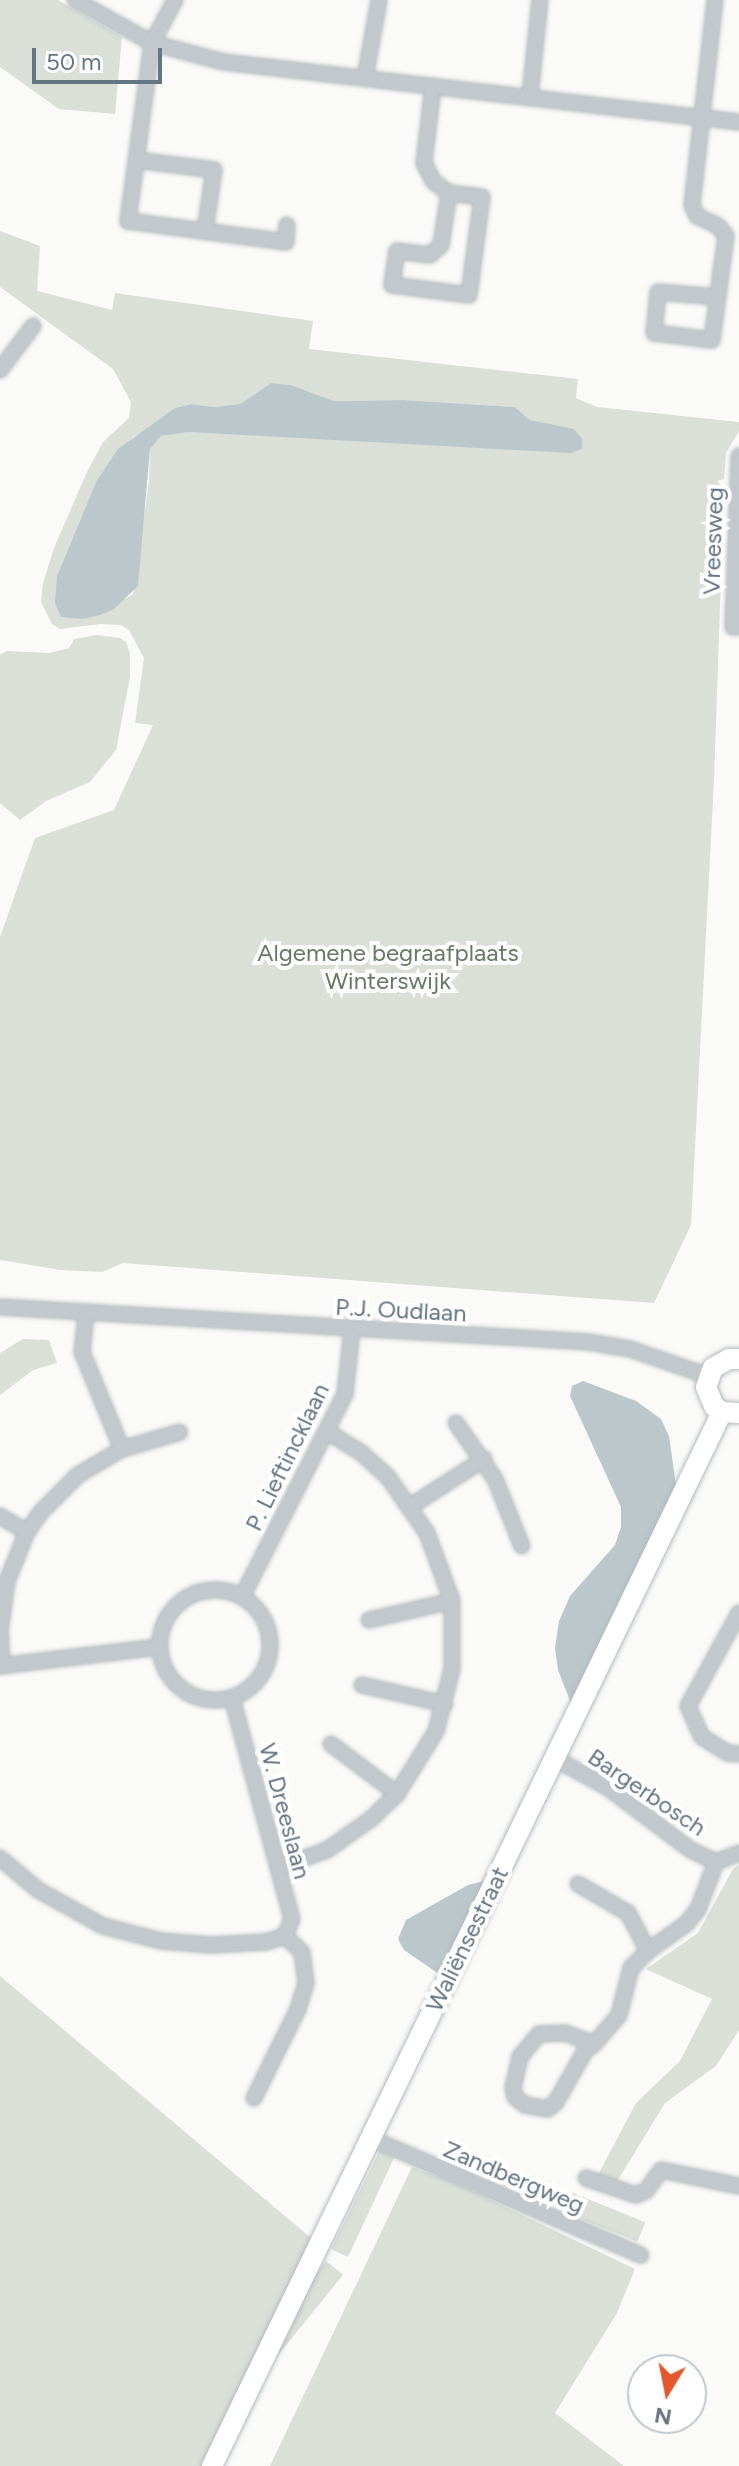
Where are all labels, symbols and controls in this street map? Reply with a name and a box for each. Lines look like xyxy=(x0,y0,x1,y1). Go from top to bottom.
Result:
scale bar xyxy=(36,32,166,82)
text: 50 m xyxy=(46,47,102,76)
street label: Vreesweg xyxy=(697,487,729,595)
park label: Algemene begraafplaats Winterswijk xyxy=(257,939,519,995)
street label: P.J. Oudlaan xyxy=(335,1292,467,1328)
street label: P. Lieftincklaan xyxy=(239,1378,335,1536)
street label: W. Dreeslaan xyxy=(253,1740,317,1882)
street label: Bargerbosch xyxy=(583,1742,711,1842)
street label: Waliënsestraat xyxy=(419,1862,515,2016)
street label: Zandbergweg xyxy=(439,2134,589,2220)
north arrow xyxy=(627,2354,707,2434)
text: N xyxy=(652,2401,674,2431)

